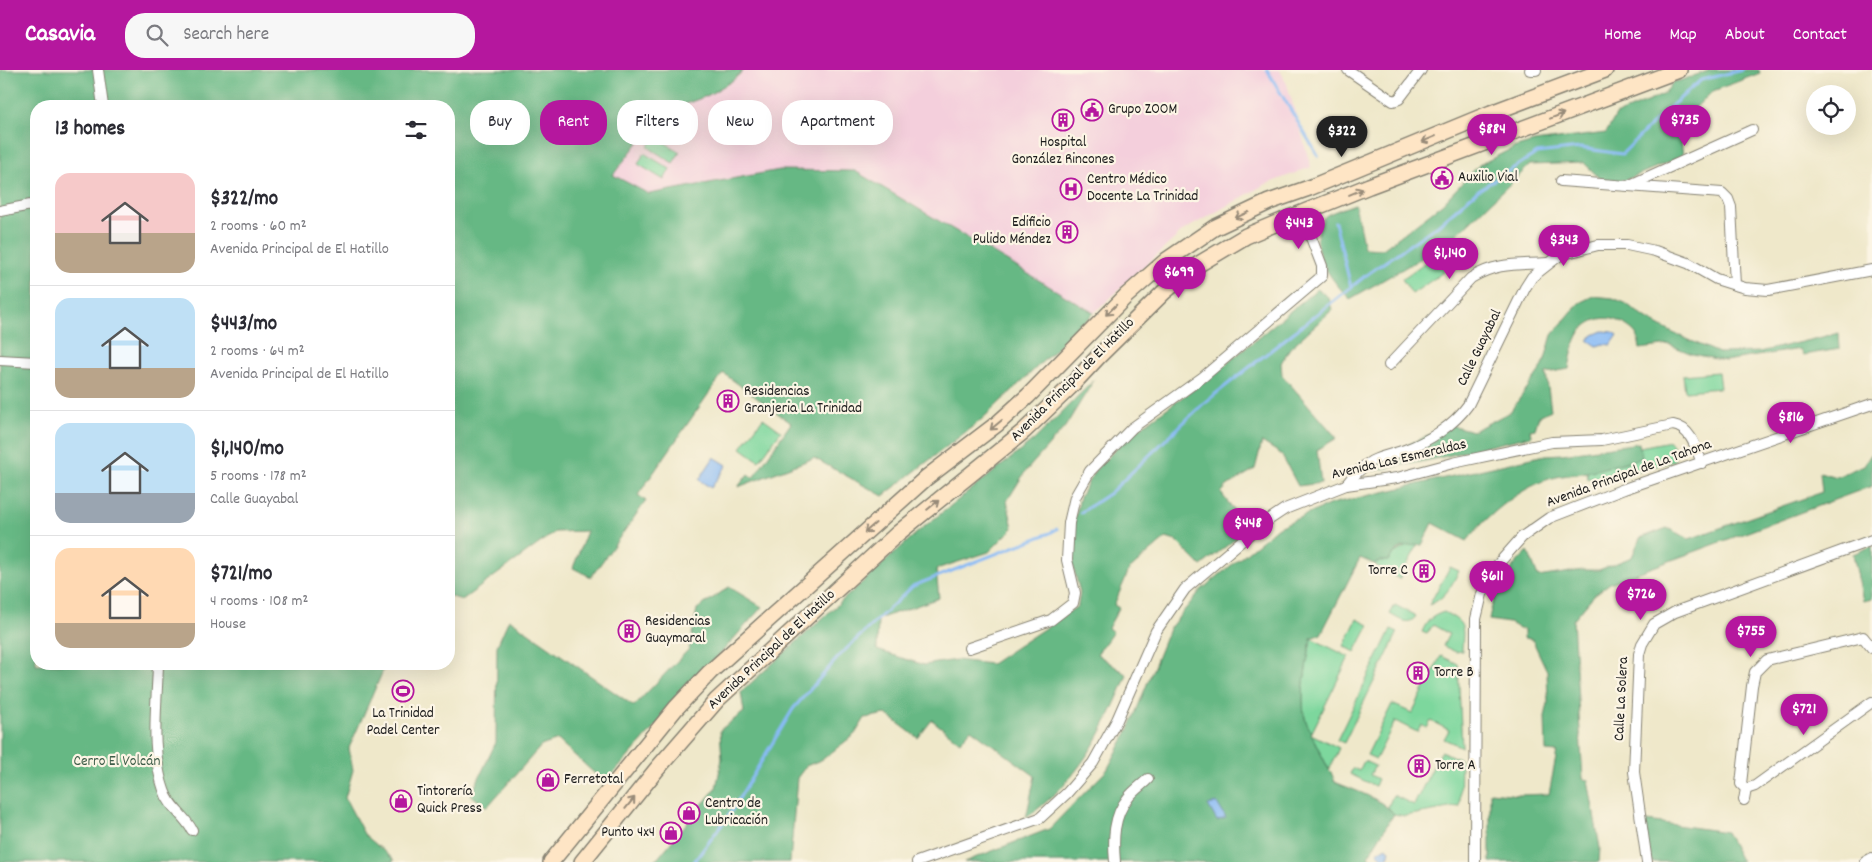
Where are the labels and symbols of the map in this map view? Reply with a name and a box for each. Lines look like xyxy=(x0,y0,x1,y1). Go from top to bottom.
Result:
public building icon: Grupo ZOOM xyxy=(1080,98,1104,122)
place label: Grupo ZOOM xyxy=(1108,99,1177,121)
pin: $735 xyxy=(1655,104,1715,147)
building icon: Hospital González Rincones xyxy=(1051,108,1075,132)
one-way arrow xyxy=(1549,111,1564,120)
pin: $884 xyxy=(1462,114,1522,156)
pin: $322 xyxy=(1312,116,1372,158)
place label: Hospital González Rincones xyxy=(1011,132,1115,171)
one-way arrow xyxy=(1422,134,1437,144)
public building icon: Auxilio Vial xyxy=(1430,166,1454,190)
place label: Auxilio Vial xyxy=(1458,167,1518,189)
place label: Centro Médico Docente La Trinidad xyxy=(1087,169,1198,208)
hospital icon: Centro Médico Docente La Trinidad xyxy=(1059,177,1083,201)
one-way arrow xyxy=(1348,186,1363,196)
pin: $443 xyxy=(1269,208,1329,250)
one-way arrow xyxy=(1235,211,1250,220)
place label: Edificio Pulido Méndez xyxy=(973,212,1051,251)
building icon: Edificio Pulido Méndez xyxy=(1055,220,1079,244)
pin: $343 xyxy=(1534,224,1594,267)
pin: $1,140 xyxy=(1409,238,1491,280)
pin: $699 xyxy=(1149,256,1209,299)
one-way arrow xyxy=(1106,304,1118,316)
street label: Calle Guayabal xyxy=(1452,306,1508,390)
street label: Avenida Principal de El Hatillo xyxy=(1006,313,1140,447)
place label: Residencias Granjeria La Trinidad xyxy=(744,381,862,420)
building icon: Residencias Granjeria La Trinidad xyxy=(716,389,740,413)
pin: $816 xyxy=(1761,402,1821,444)
one-way arrow xyxy=(990,419,1003,430)
street label: Avenida Las Esmeraldas xyxy=(1329,434,1469,486)
street label: Avenida Principal de La Tahona xyxy=(1543,434,1716,514)
one-way arrow xyxy=(926,500,939,511)
pin: $448 xyxy=(1218,508,1278,550)
one-way arrow xyxy=(864,522,877,533)
building icon: Torre C xyxy=(1412,559,1436,583)
place label: Torre C xyxy=(1368,560,1408,582)
pin: $611 xyxy=(1462,560,1522,603)
pin: $726 xyxy=(1611,578,1671,621)
street label: Avenida Principal de El Hatillo xyxy=(703,585,841,715)
place label: Residencias Guaymaral xyxy=(645,611,711,650)
pin: $755 xyxy=(1721,616,1781,658)
building icon: Residencias Guaymaral xyxy=(617,619,641,643)
street label: Calle La Solera xyxy=(1609,655,1635,742)
building icon: Torre B xyxy=(1406,661,1430,685)
place label: Torre B xyxy=(1434,662,1474,684)
sports icon: La Trinidad Padel Center xyxy=(391,679,415,703)
pin: $721 xyxy=(1774,694,1834,736)
place label: La Trinidad Padel Center xyxy=(366,703,440,742)
park label: Cerro El Volcán xyxy=(74,751,161,773)
building icon: Torre A xyxy=(1407,754,1431,778)
place label: Torre A xyxy=(1435,755,1476,777)
shop icon: Ferretotal xyxy=(536,768,560,792)
place label: Ferretotal xyxy=(564,769,624,791)
place label: Tintorería Quick Press xyxy=(417,781,482,820)
shop icon: Tintorería Quick Press xyxy=(389,789,413,813)
place label: Centro de Lubricación xyxy=(705,793,768,832)
one-way arrow xyxy=(625,796,636,809)
shop icon: Centro de Lubricación xyxy=(677,801,701,825)
shop icon: Punto 4x4 xyxy=(659,821,683,845)
place label: Punto 4x4 xyxy=(601,822,655,844)

